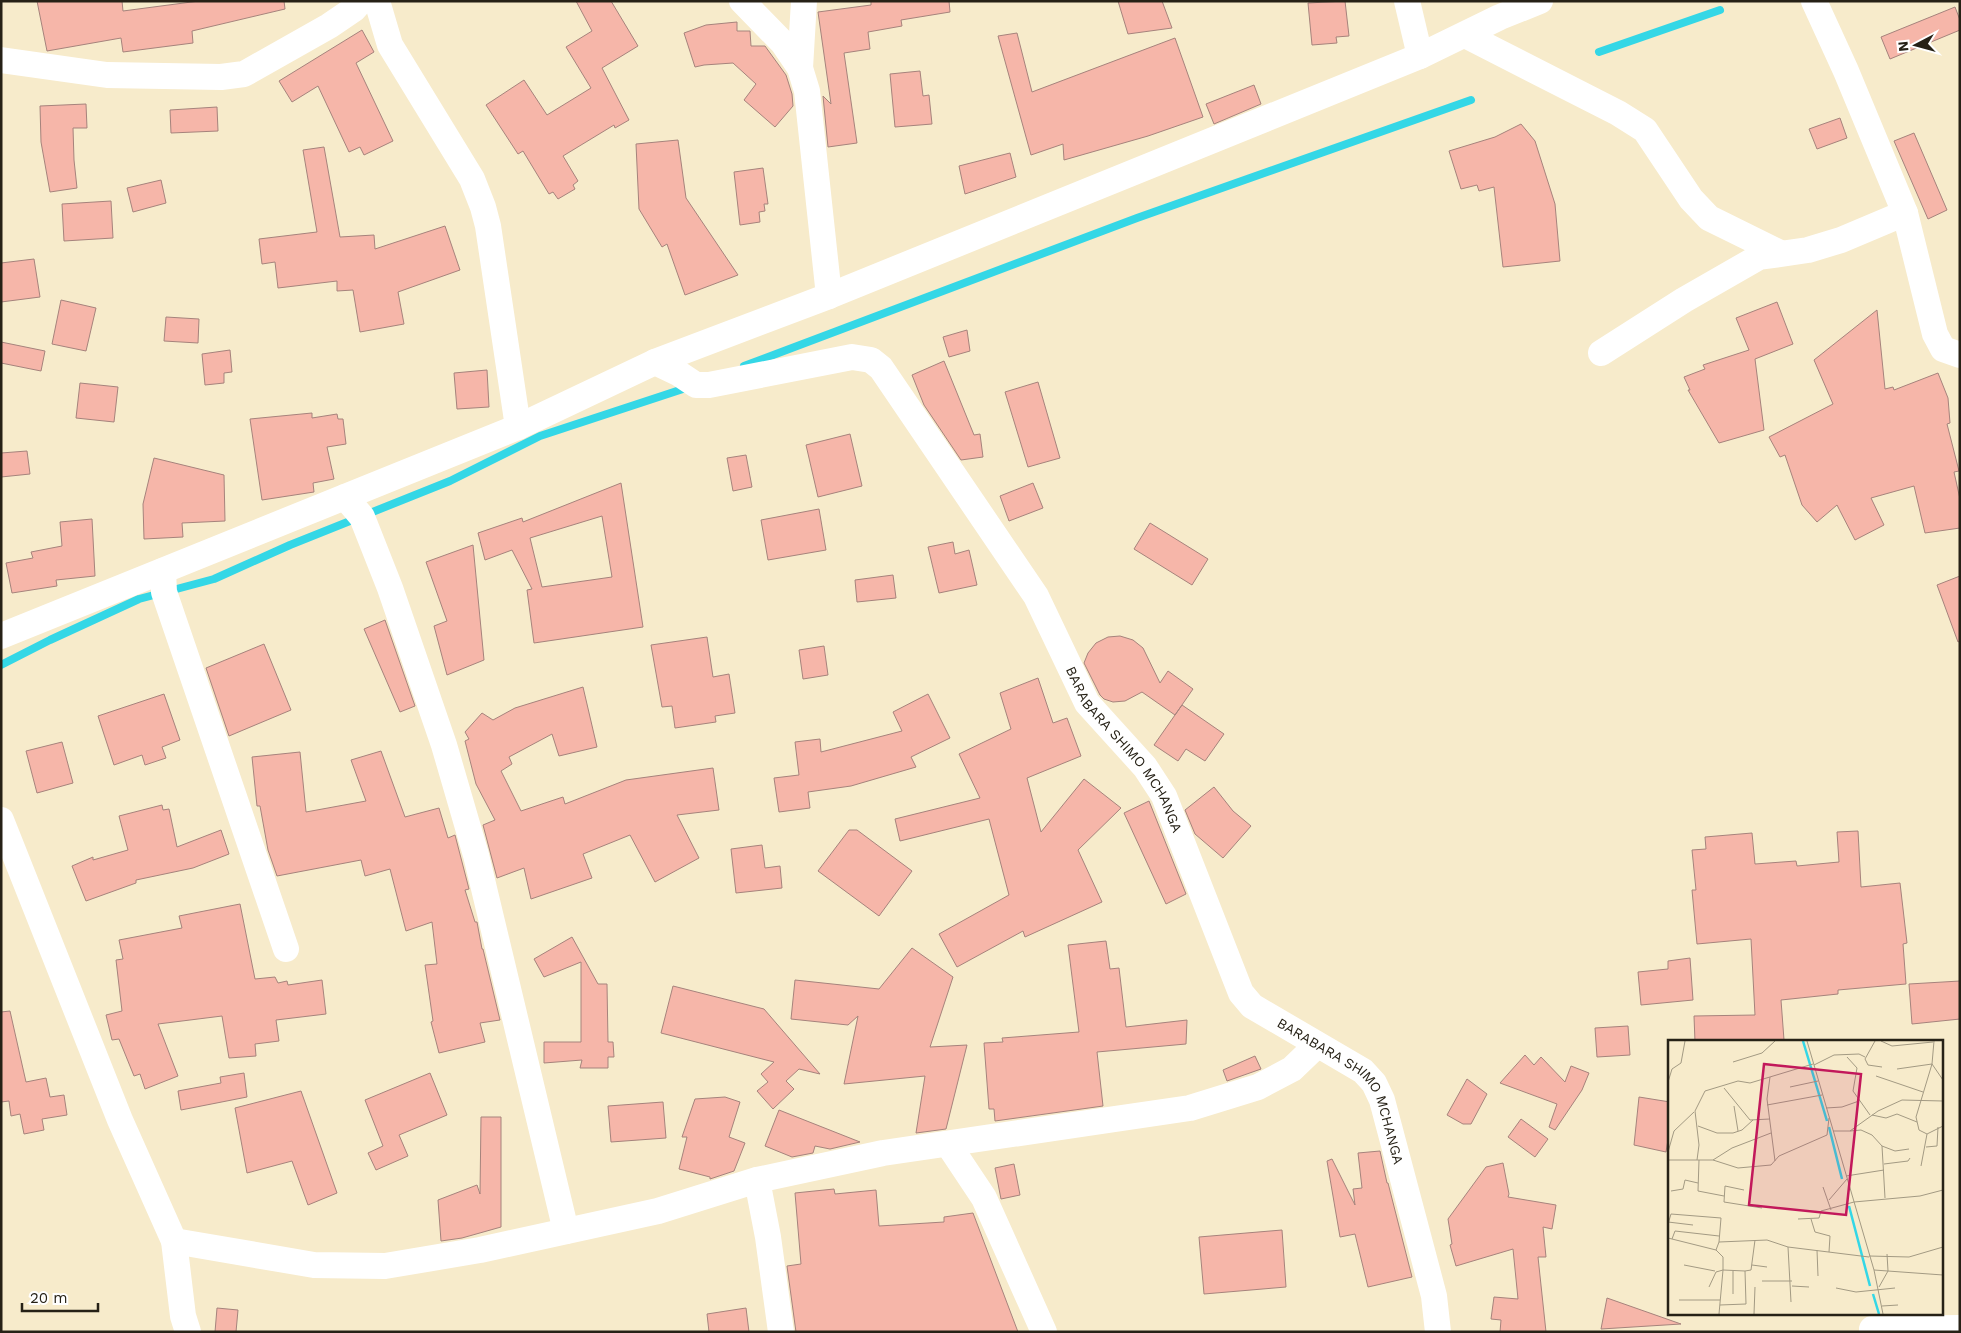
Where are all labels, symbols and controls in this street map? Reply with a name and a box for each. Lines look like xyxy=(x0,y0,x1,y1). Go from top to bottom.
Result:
north arrow xyxy=(1891,20,1941,70)
text: N xyxy=(1895,40,1912,52)
street label: BARABARA SHIMO MCHANGA xyxy=(1063,664,1185,835)
street label: BARABARA SHIMO MCHANGA xyxy=(1274,1015,1407,1166)
inset map xyxy=(1668,1040,1944,1316)
scale bar xyxy=(22,1280,99,1312)
text: 20 m xyxy=(30,1289,68,1307)

